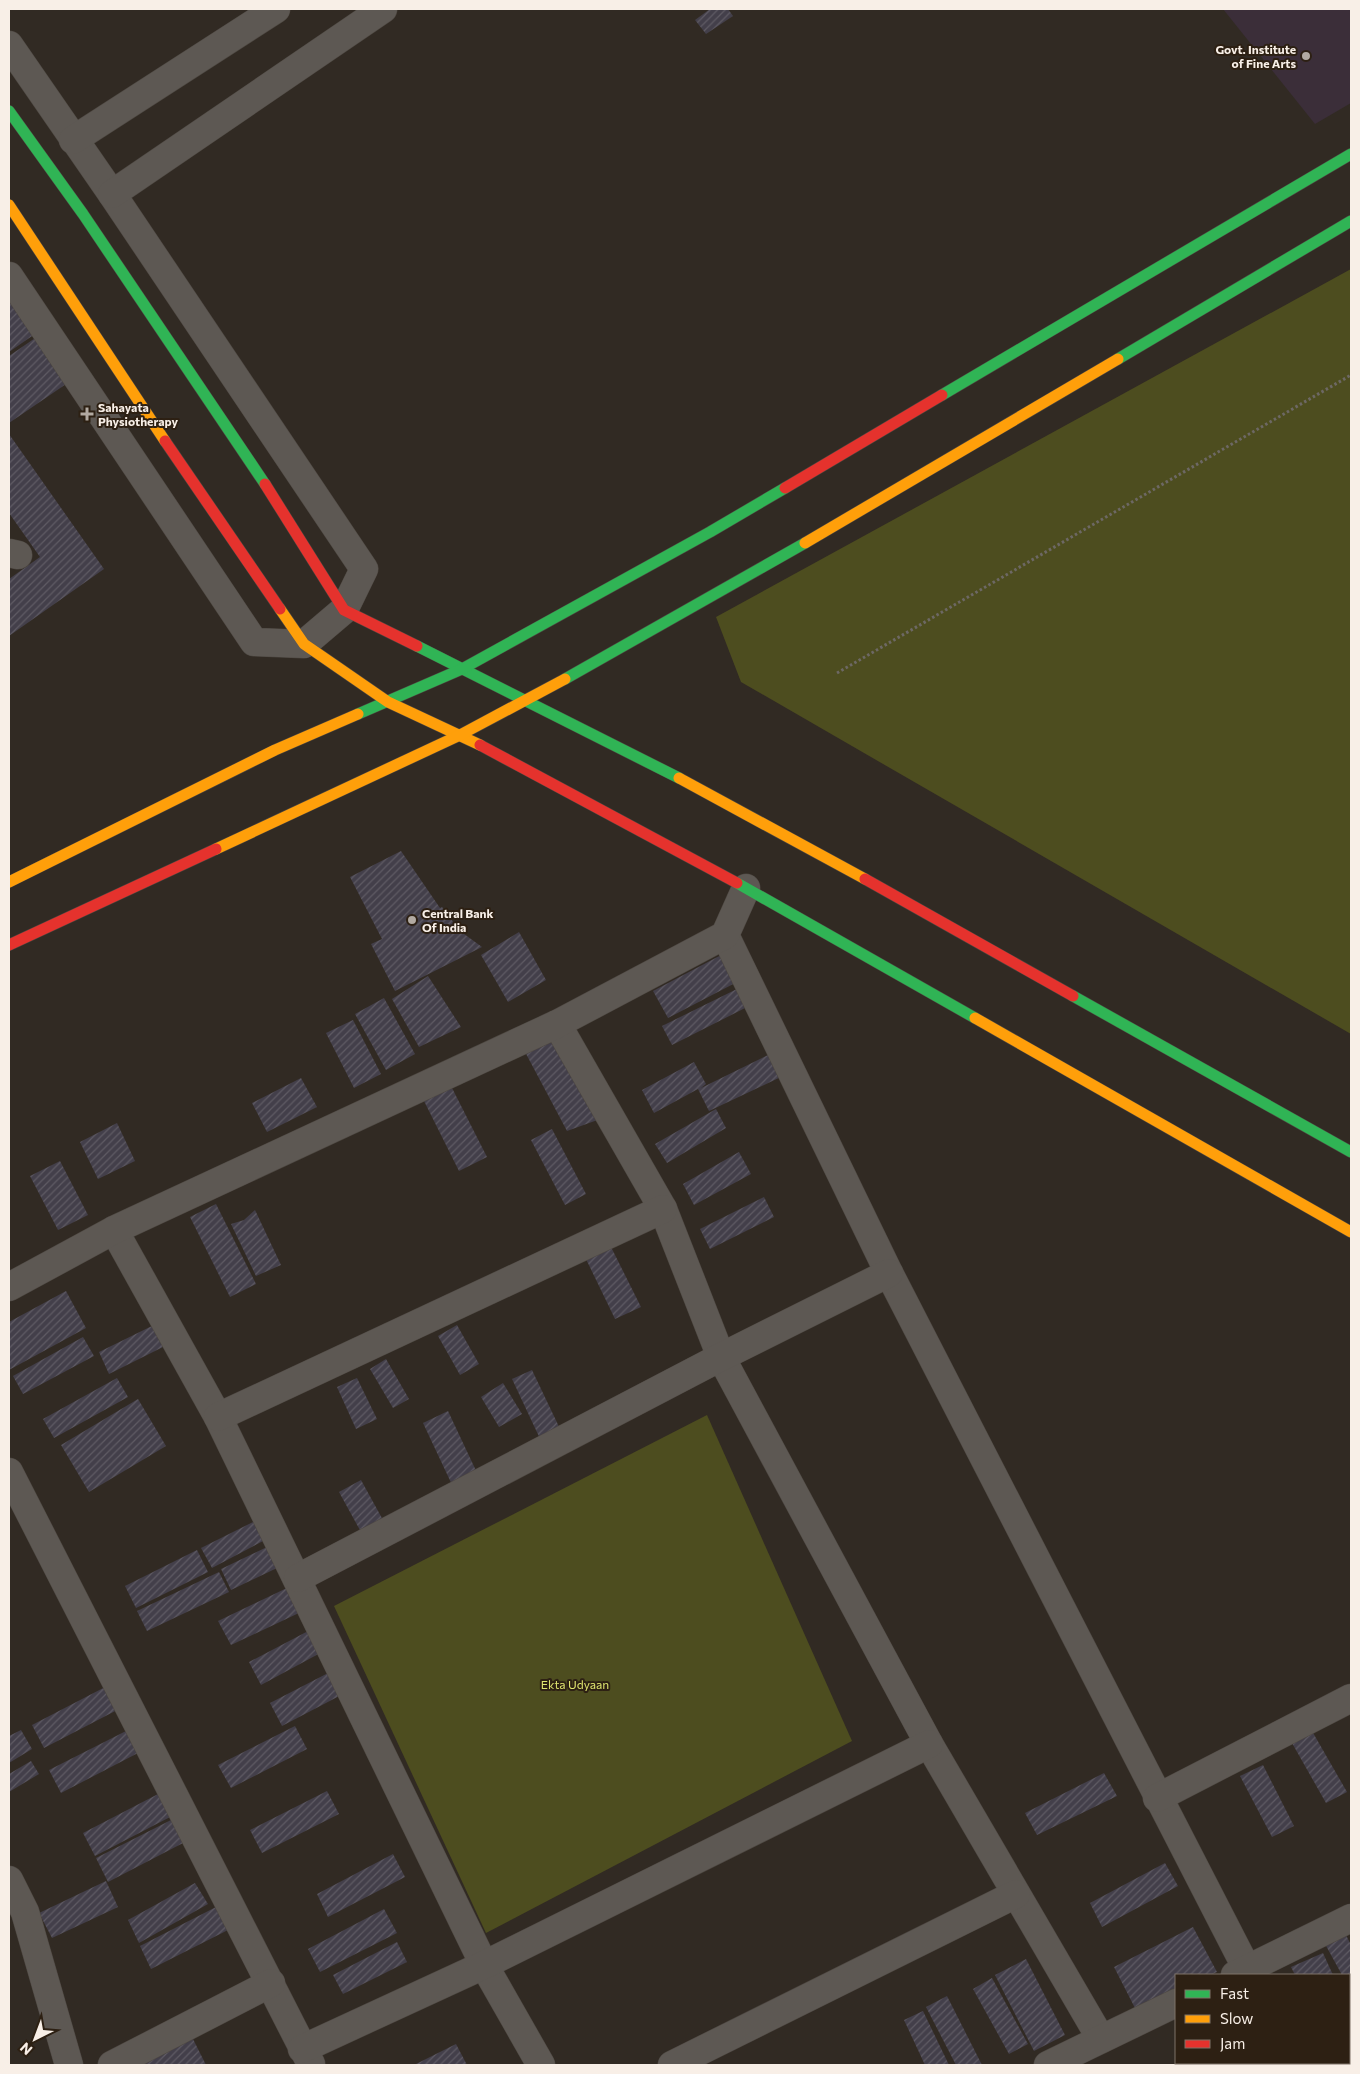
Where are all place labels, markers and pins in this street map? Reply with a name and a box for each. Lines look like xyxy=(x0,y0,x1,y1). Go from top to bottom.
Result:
place label: Govt. Institute of Fine Arts xyxy=(1215,42,1296,70)
marker: Govt. Institute of Fine Arts xyxy=(1300,50,1312,62)
place label: Sahayata Physiotherapy xyxy=(98,400,178,428)
marker: Sahayata Physiotherapy xyxy=(80,407,94,421)
place label: Central Bank Of India xyxy=(422,906,493,934)
marker: Central Bank Of India xyxy=(406,914,418,926)

